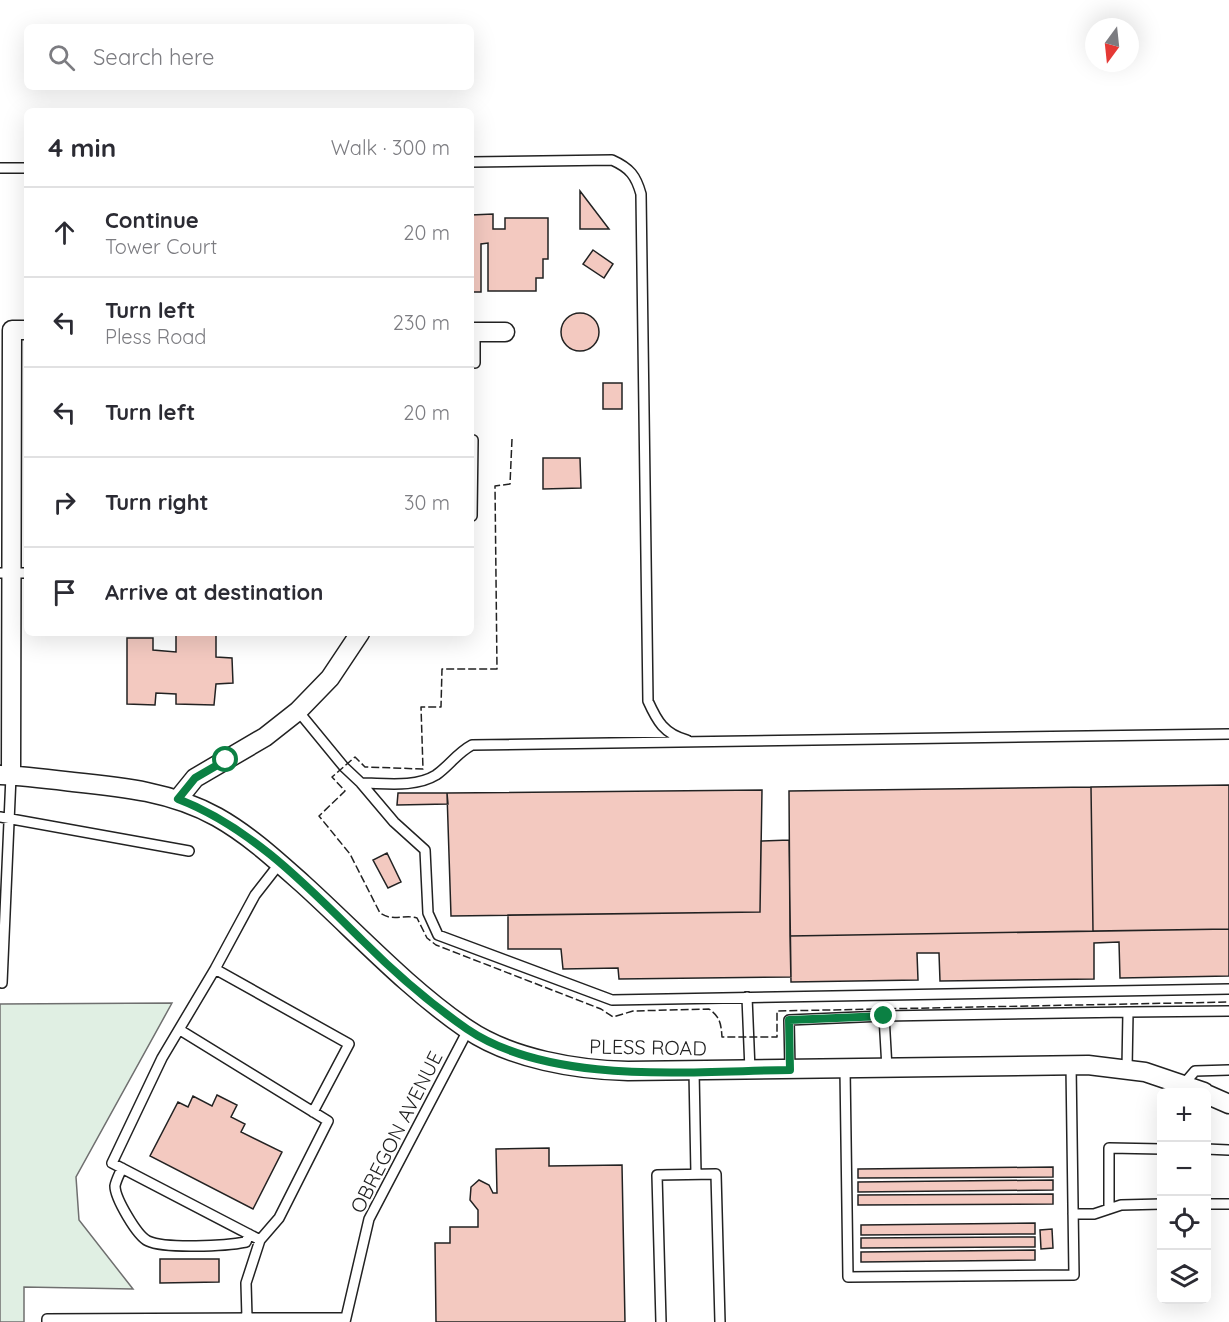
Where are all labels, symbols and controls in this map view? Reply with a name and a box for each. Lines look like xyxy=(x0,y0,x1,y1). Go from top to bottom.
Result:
north arrow xyxy=(1085,18,1139,72)
search box xyxy=(24,24,474,90)
icon: search xyxy=(45,41,78,74)
text: Search here xyxy=(93,43,214,71)
text: 4 min xyxy=(48,131,116,164)
text: Walk · 300 m xyxy=(331,135,450,160)
text: Continue xyxy=(105,206,199,234)
icon: ahead xyxy=(48,216,81,249)
text: 20 m xyxy=(403,220,450,245)
text: Tower Court xyxy=(105,234,217,259)
text: Turn left xyxy=(105,296,195,324)
icon: left xyxy=(48,306,81,339)
text: 230 m xyxy=(393,310,450,335)
text: Pless Road xyxy=(105,324,206,349)
icon: left xyxy=(48,396,81,429)
text: Turn left xyxy=(105,398,195,426)
text: 20 m xyxy=(403,400,450,425)
icon: right xyxy=(48,486,81,519)
text: Turn right xyxy=(105,488,209,516)
text: 30 m xyxy=(404,490,450,515)
icon: arrive xyxy=(48,576,81,609)
text: Arrive at destination xyxy=(105,578,323,606)
route start xyxy=(212,746,238,772)
route end xyxy=(870,1002,896,1028)
street label: PLESS ROAD xyxy=(589,1033,707,1061)
street label: OBREGON AVENUE xyxy=(344,1047,448,1217)
map controls xyxy=(1157,1088,1211,1304)
button: + xyxy=(1157,1088,1211,1142)
button: − xyxy=(1157,1142,1211,1196)
button: locate xyxy=(1157,1196,1211,1250)
button: layers xyxy=(1157,1250,1211,1304)

